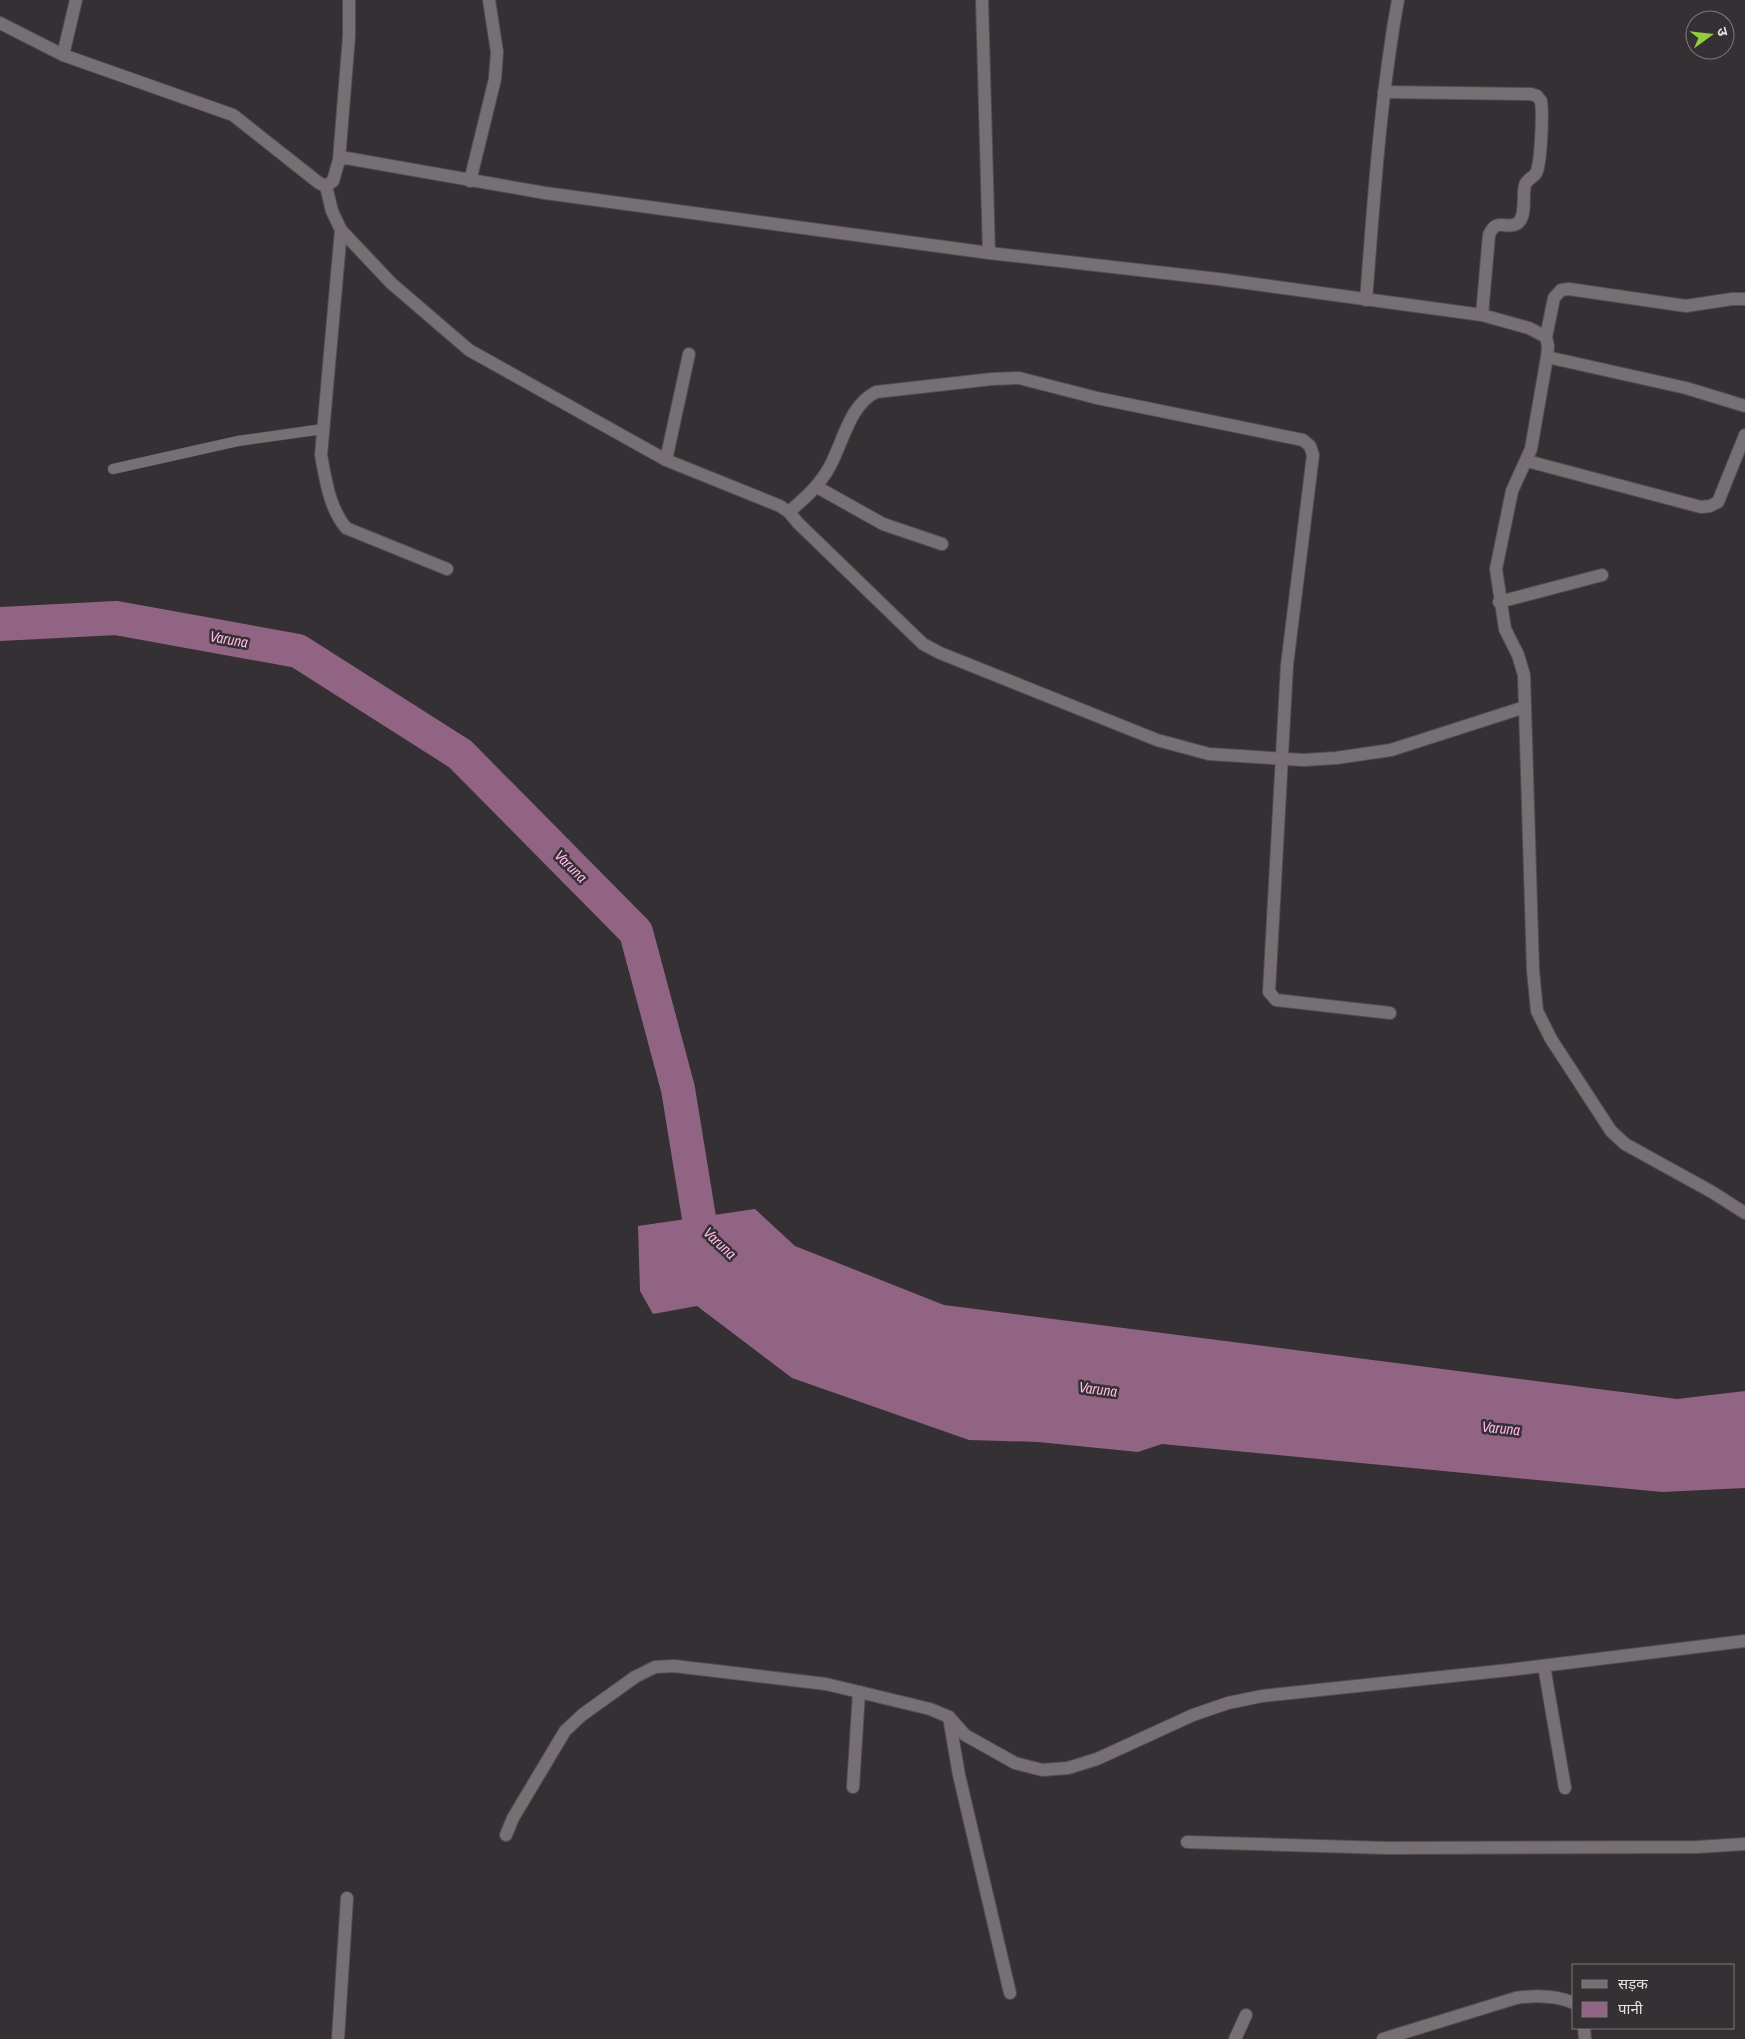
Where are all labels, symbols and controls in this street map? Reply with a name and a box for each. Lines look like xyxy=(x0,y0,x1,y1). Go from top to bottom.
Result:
north arrow xyxy=(1685,10,1735,60)
text: उ xyxy=(1713,25,1733,39)
water label: Varuna xyxy=(208,625,250,653)
water label: Varuna xyxy=(550,845,592,887)
water label: Varuna xyxy=(699,1222,741,1264)
water label: Varuna xyxy=(1078,1376,1119,1402)
water label: Varuna xyxy=(1481,1416,1521,1440)
legend xyxy=(1572,1964,1735,2029)
text: सड़क xyxy=(1618,1973,1648,1994)
text: पानी xyxy=(1618,1998,1644,2019)

